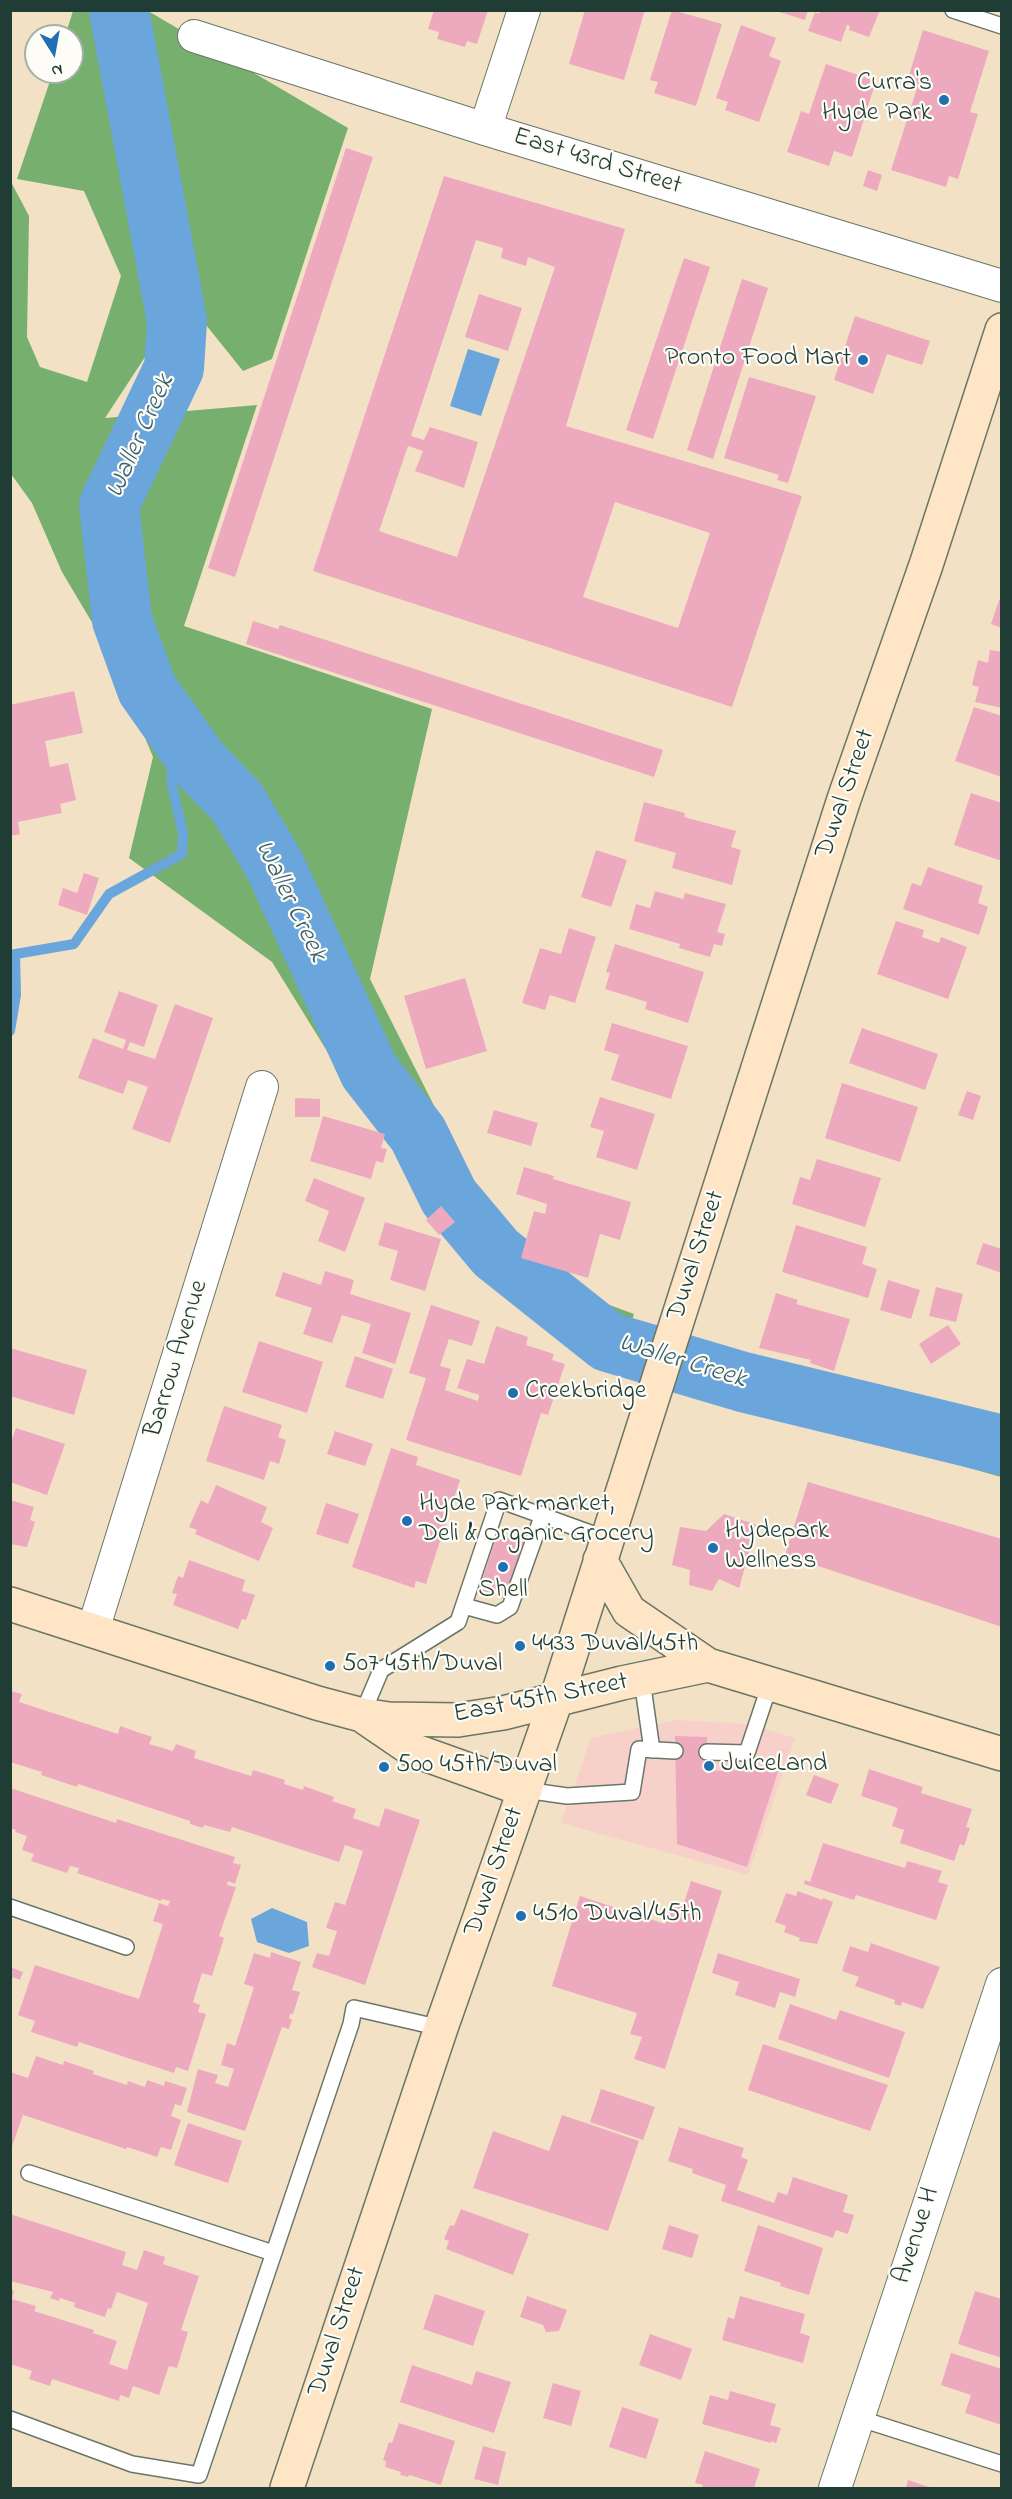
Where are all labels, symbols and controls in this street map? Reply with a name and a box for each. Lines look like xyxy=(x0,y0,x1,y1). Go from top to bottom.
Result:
north arrow xyxy=(24,24,84,84)
text: N xyxy=(49,57,65,83)
place label: Curra's Hyde Park xyxy=(822,69,932,130)
marker: Curra's Hyde Park xyxy=(937,93,951,107)
street label: East 43rd Street xyxy=(509,123,685,203)
place label: Pronto Food Mart xyxy=(665,344,851,376)
marker: Pronto Food Mart xyxy=(856,353,870,367)
water label: Waller Creek xyxy=(101,371,183,503)
street label: Duval Street xyxy=(810,725,884,863)
water label: Waller Creek xyxy=(246,836,332,968)
street label: Duval Street xyxy=(662,1187,734,1325)
street label: Barrow Avenue xyxy=(139,1277,217,1441)
water label: Waller Creek xyxy=(615,1328,749,1398)
place label: Creekbridge xyxy=(525,1377,646,1409)
marker: Creekbridge xyxy=(506,1386,520,1400)
place label: Hyde Park market, Deli & Organic Grocery xyxy=(419,1490,654,1552)
marker: Hyde Park market, Deli & Organic Grocery xyxy=(400,1514,414,1528)
place label: Hydepark Wellness xyxy=(725,1517,829,1578)
marker: Hydepark Wellness xyxy=(706,1541,720,1555)
marker: Shell xyxy=(496,1560,510,1574)
place label: Shell xyxy=(478,1576,528,1608)
place label: 4433 Duval/45th xyxy=(532,1630,698,1662)
marker: 4433 Duval/45th xyxy=(513,1639,527,1653)
place label: 507 45th/Duval xyxy=(342,1650,502,1682)
marker: 507 45th/Duval xyxy=(323,1659,337,1673)
street label: East 45th Street xyxy=(451,1668,631,1732)
place label: JuiceLand xyxy=(721,1750,827,1782)
place label: 500 45th/Duval xyxy=(396,1751,557,1783)
marker: JuiceLand xyxy=(702,1759,716,1773)
marker: 500 45th/Duval xyxy=(377,1760,391,1774)
street label: Duval Street xyxy=(459,1803,533,1941)
place label: 4510 Duval/45th xyxy=(533,1900,702,1932)
marker: 4510 Duval/45th xyxy=(514,1909,528,1923)
street label: Avenue H xyxy=(888,2184,948,2288)
street label: Duval Street xyxy=(303,2263,375,2401)

